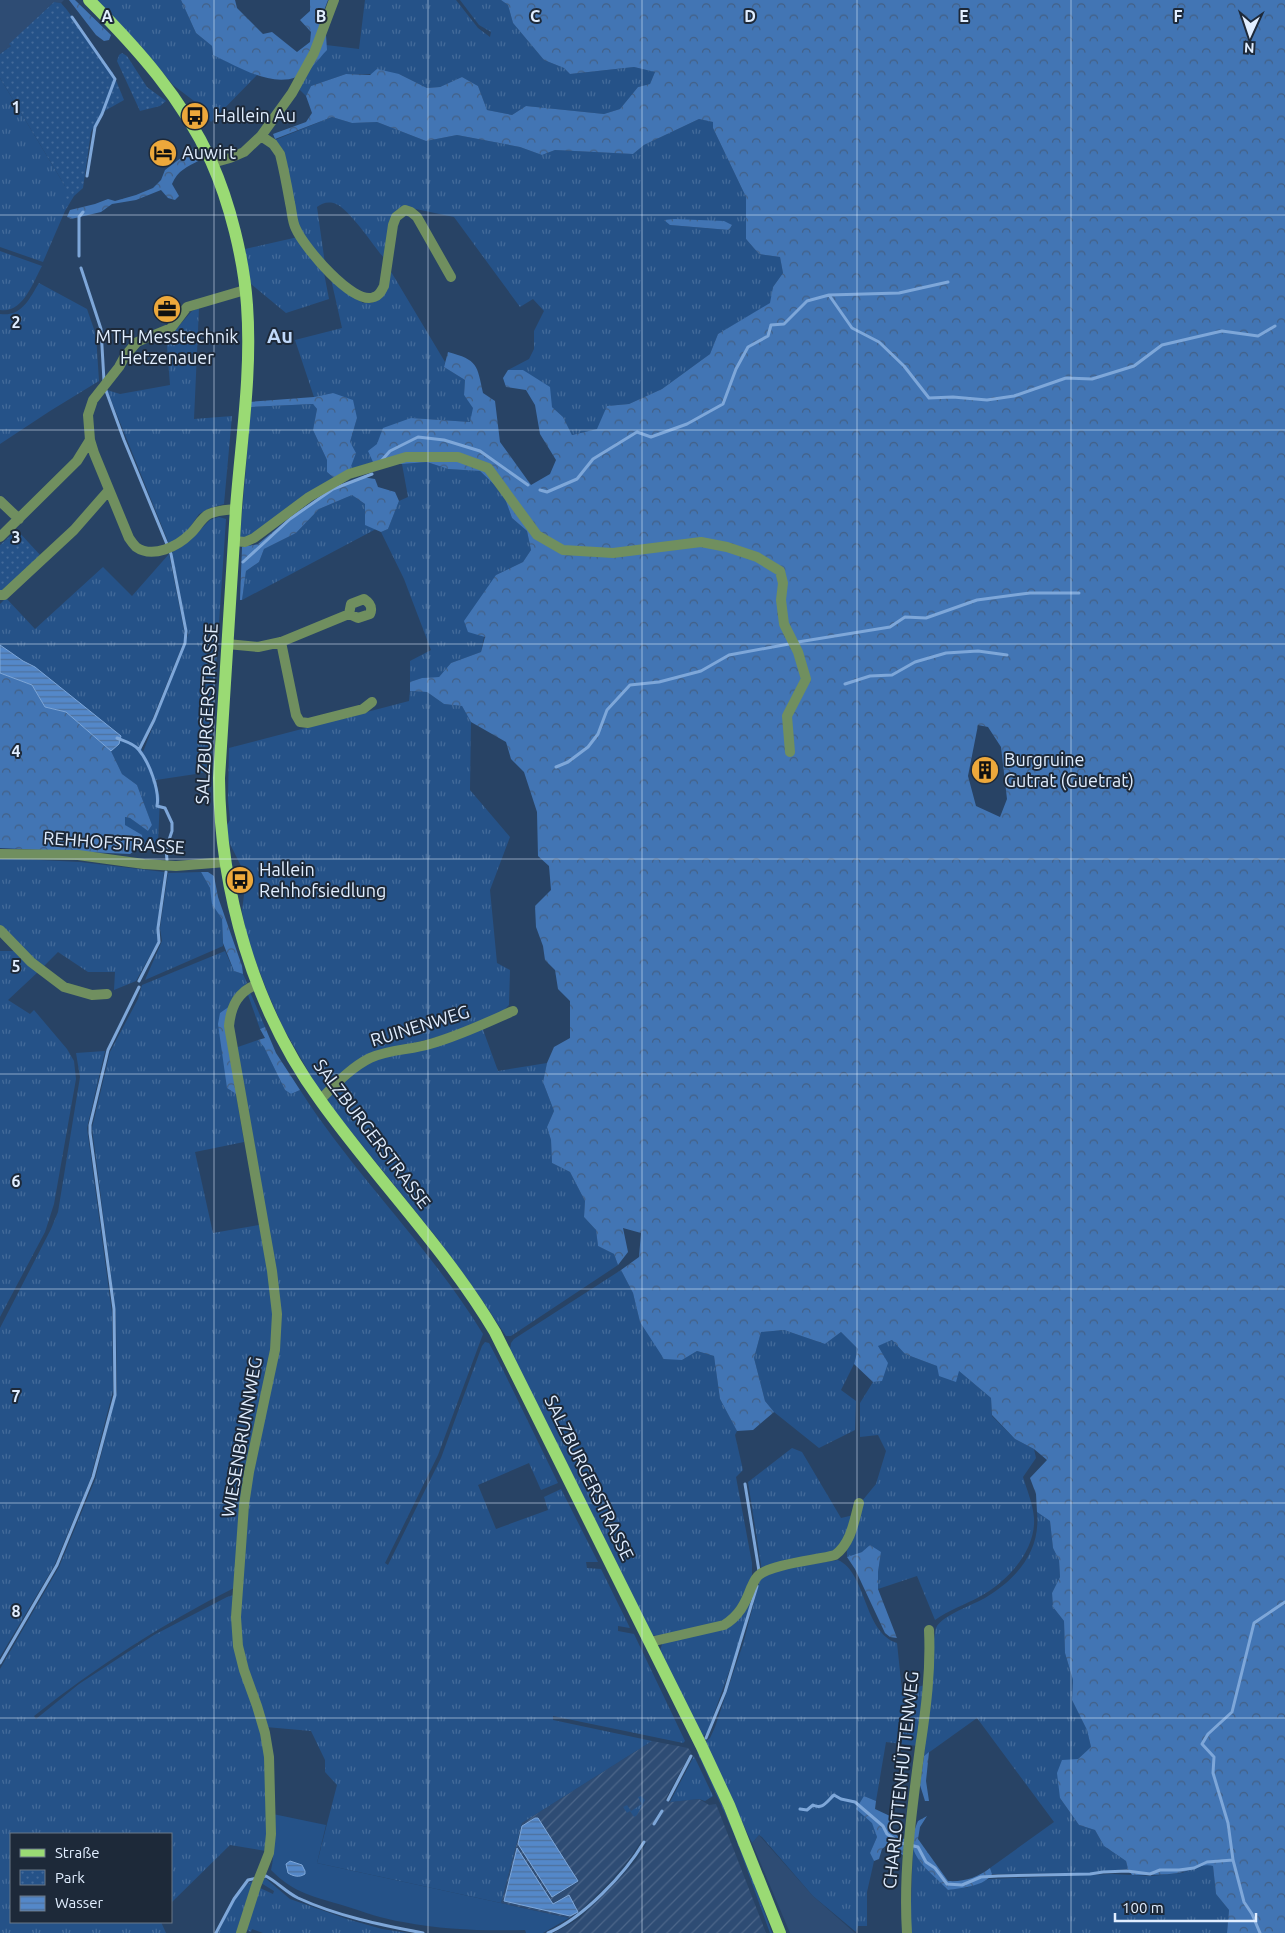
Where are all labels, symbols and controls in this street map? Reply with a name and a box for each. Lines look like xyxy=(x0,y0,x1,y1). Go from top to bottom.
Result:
text: A xyxy=(101,7,113,25)
text: B xyxy=(316,7,326,25)
text: C xyxy=(530,7,540,25)
text: D xyxy=(744,7,756,25)
text: E xyxy=(959,7,969,25)
text: F xyxy=(1174,7,1183,25)
north arrow xyxy=(1225,10,1275,60)
text: N xyxy=(1244,40,1255,56)
text: 1 xyxy=(11,98,21,116)
bus stop icon: Hallein Au xyxy=(180,101,210,131)
place label: Hallein Au xyxy=(214,105,296,125)
hotel icon: Auwirt xyxy=(148,138,178,168)
place label: Auwirt xyxy=(182,142,236,162)
office icon: MTH Messtechnik Hetzenauer xyxy=(152,294,182,324)
text: 2 xyxy=(11,313,21,331)
district label: Au xyxy=(267,324,293,347)
place label: MTH Messtechnik Hetzenauer xyxy=(96,326,238,367)
text: 3 xyxy=(11,528,21,546)
street label: SALZBURGERSTRASSE xyxy=(191,623,221,805)
text: 4 xyxy=(11,742,21,760)
place label: Burgruine Gutrat (Guetrat) xyxy=(1004,749,1134,791)
building icon: Burgruine Gutrat (Guetrat) xyxy=(970,755,1000,785)
street label: REHHOFSTRASSE xyxy=(43,827,186,857)
place label: Hallein Rehhofsiedlung xyxy=(259,859,386,900)
bus stop icon: Hallein Rehhofsiedlung xyxy=(225,865,255,895)
text: 5 xyxy=(11,957,21,975)
street label: RUINENWEG xyxy=(368,1001,472,1050)
street label: SALZBURGERSTRASSE xyxy=(310,1055,435,1212)
text: 6 xyxy=(11,1172,21,1190)
street label: WIESENBRUNNWEG xyxy=(217,1355,265,1519)
text: 7 xyxy=(11,1387,21,1405)
street label: SALZBURGERSTRASSE xyxy=(541,1392,639,1563)
text: 8 xyxy=(11,1602,21,1620)
street label: CHARLOTTENHÜTTENWEG xyxy=(879,1670,921,1890)
legend xyxy=(10,1833,172,1923)
text: Straße xyxy=(55,1844,99,1861)
text: Park xyxy=(55,1869,85,1886)
scale bar xyxy=(1115,1890,1256,1922)
text: Wasser xyxy=(55,1894,104,1911)
text: 100 m xyxy=(1122,1899,1164,1916)

